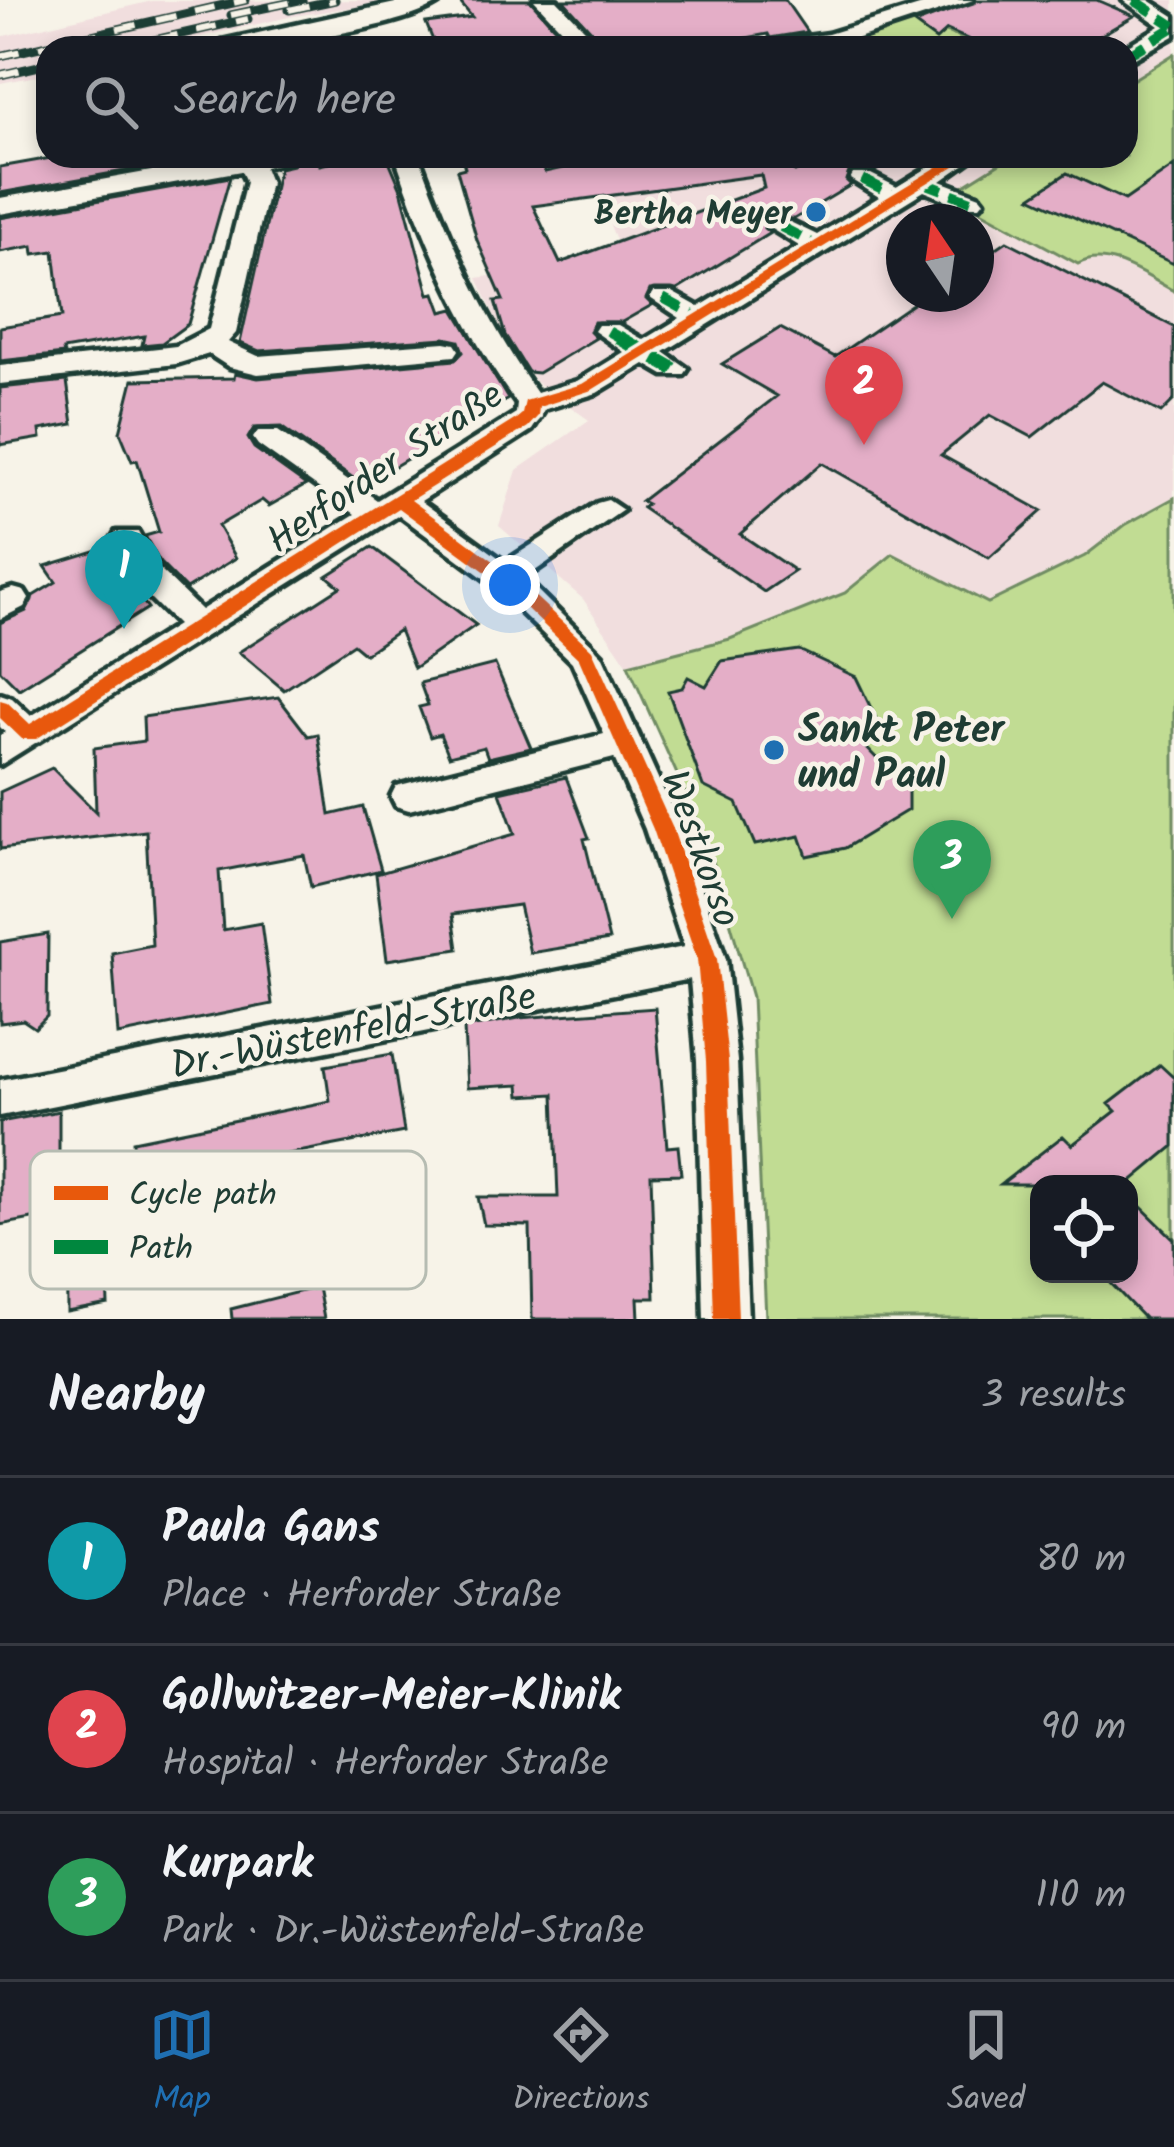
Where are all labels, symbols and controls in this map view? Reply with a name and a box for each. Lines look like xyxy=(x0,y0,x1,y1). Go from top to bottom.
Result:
search box xyxy=(36,36,1138,168)
text: Search here xyxy=(174,66,396,138)
icon: search xyxy=(78,69,144,135)
place label: Bertha Meyer xyxy=(594,189,794,242)
marker: Bertha Meyer xyxy=(803,199,829,225)
north arrow xyxy=(886,204,994,312)
pin: 2 xyxy=(825,346,903,445)
street label: Herforder Straße xyxy=(255,367,517,572)
pin: 1 xyxy=(85,530,163,629)
your location xyxy=(480,555,540,615)
place label: Sankt Peter und Paul xyxy=(798,701,1006,808)
marker: Sankt Peter und Paul xyxy=(761,737,787,763)
street label: Westkorso xyxy=(641,762,755,937)
pin: 3 xyxy=(913,820,991,919)
street label: Dr.-Wüstenfeld-Straße xyxy=(166,967,542,1099)
legend xyxy=(30,1151,426,1289)
text: Cycle path xyxy=(129,1170,277,1223)
map controls xyxy=(1030,1175,1138,1283)
button: locate xyxy=(1030,1175,1138,1283)
text: Path xyxy=(129,1224,193,1277)
text: Nearby xyxy=(48,1357,205,1438)
text: 3 results xyxy=(981,1366,1126,1428)
text: Paula Gans xyxy=(162,1494,380,1566)
text: 1 xyxy=(81,1530,93,1592)
text: 80 m xyxy=(1036,1530,1126,1592)
text: Place · Herforder Straße xyxy=(162,1566,561,1628)
text: Gollwitzer-Meier-Klinik xyxy=(162,1662,620,1734)
text: 2 xyxy=(76,1698,98,1760)
text: 90 m xyxy=(1041,1698,1126,1760)
text: Hospital · Herforder Straße xyxy=(162,1734,609,1796)
text: Kurpark xyxy=(162,1830,313,1902)
text: 3 xyxy=(76,1866,98,1928)
text: 110 m xyxy=(1035,1866,1126,1928)
text: Park · Dr.-Wüstenfeld-Straße xyxy=(162,1902,644,1964)
tab: Map xyxy=(149,2002,215,2127)
tab: Directions xyxy=(512,2002,649,2127)
tab: Saved xyxy=(947,2002,1025,2127)

